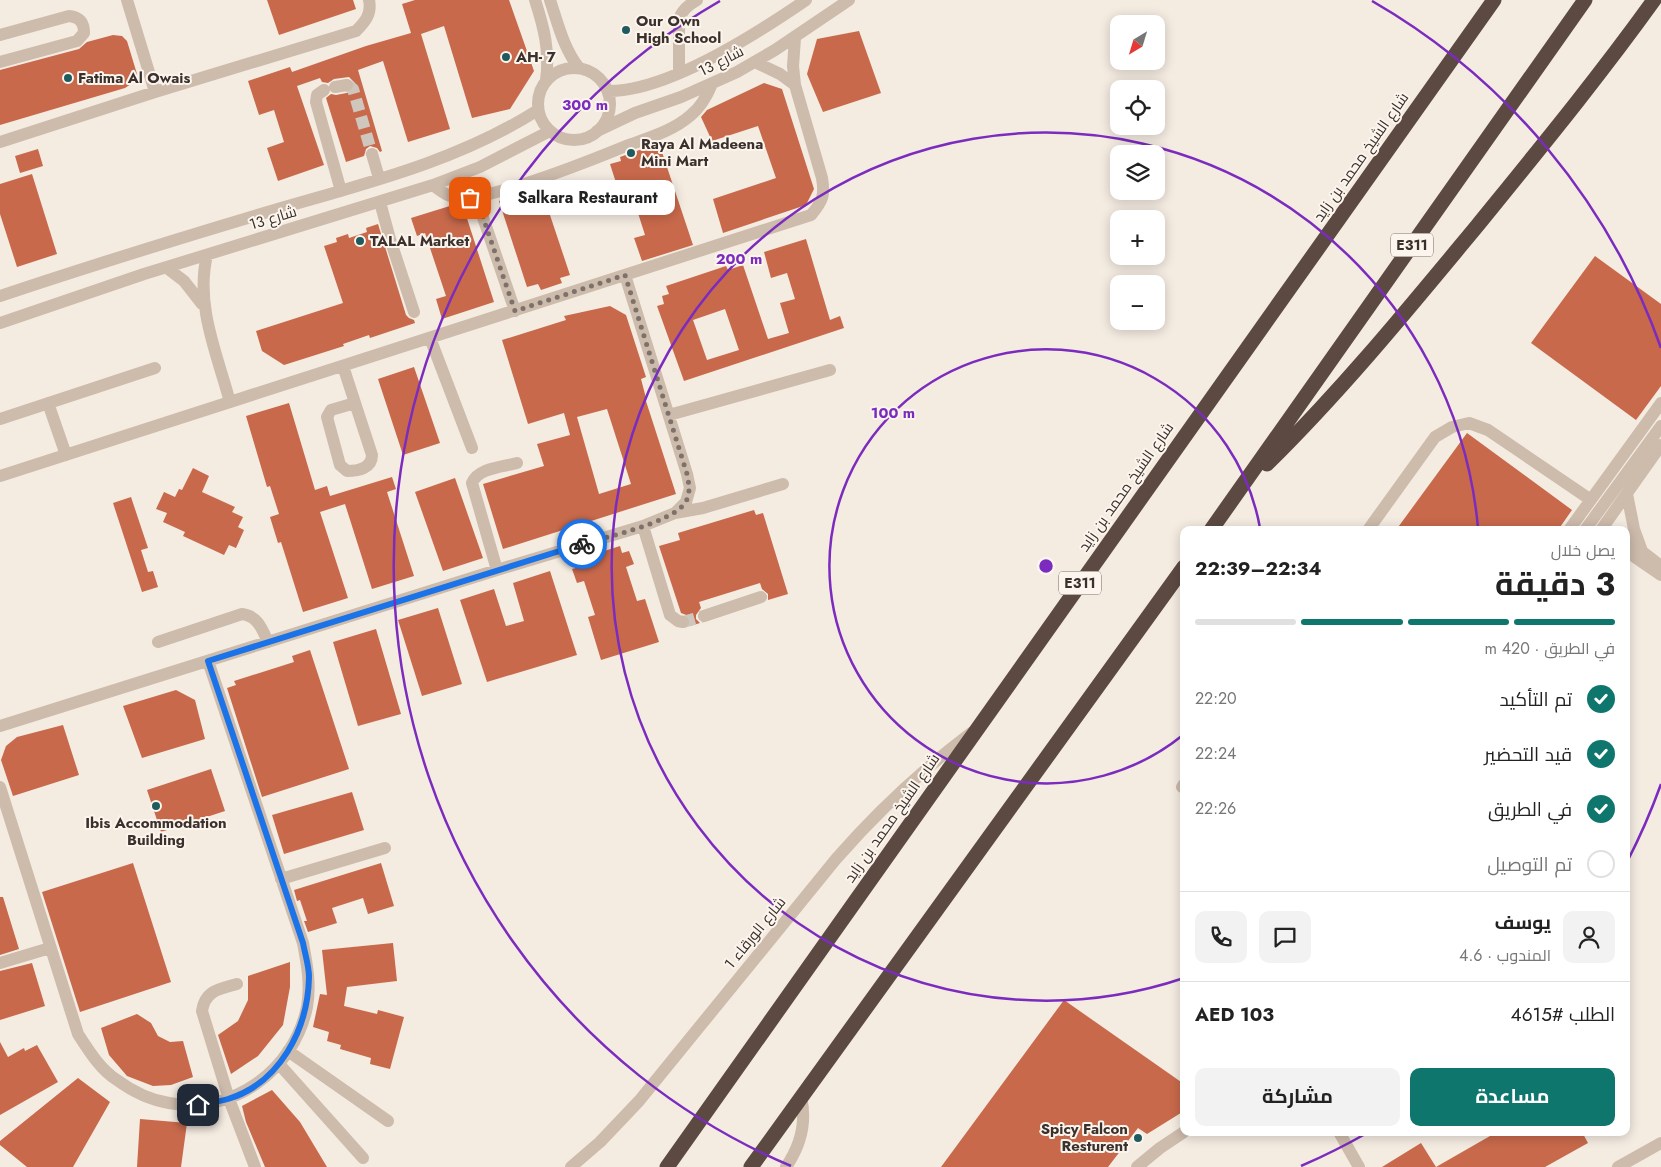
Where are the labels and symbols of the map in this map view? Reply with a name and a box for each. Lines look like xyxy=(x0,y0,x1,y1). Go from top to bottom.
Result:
place label: Our Own High School xyxy=(636,10,721,49)
north arrow xyxy=(1110,15,1165,70)
marker: Our Own High School xyxy=(620,24,632,36)
street label: شارع 13 xyxy=(694,40,748,82)
place label: AH- 7 xyxy=(515,46,557,68)
marker: AH- 7 xyxy=(500,51,512,63)
place label: Fatima Al Owais xyxy=(78,67,190,89)
marker: Fatima Al Owais xyxy=(62,72,74,84)
street label: شارع الشيخ محمد بن زايد xyxy=(1308,88,1414,226)
text: 300 m xyxy=(562,94,608,116)
place label: Raya Al Madeena Mini Mart xyxy=(641,133,763,172)
marker: Raya Al Madeena Mini Mart xyxy=(625,147,637,159)
pin xyxy=(449,177,491,219)
callout: Salkara Restaurant xyxy=(500,180,675,216)
street label: شارع 13 xyxy=(247,200,299,236)
place label: TALAL Market xyxy=(370,230,469,252)
road number: E311 xyxy=(1391,234,1433,256)
marker: TALAL Market xyxy=(354,235,366,247)
text: 200 m xyxy=(716,248,762,270)
text: 100 m xyxy=(871,402,915,424)
street label: شارع الشيخ محمد بن زايد xyxy=(1073,418,1179,556)
courier xyxy=(557,519,607,569)
centre of rings xyxy=(1037,557,1055,575)
road number: E311 xyxy=(1059,572,1101,594)
street label: شارع الشيخ محمد بن زايد xyxy=(839,749,945,887)
marker: Ibis Accommodation Building xyxy=(150,800,162,812)
place label: Ibis Accommodation Building xyxy=(85,812,227,851)
street label: شارع الورقاء 1 xyxy=(719,892,791,974)
pin xyxy=(177,1084,219,1126)
place label: Spicy Falcon Resturent xyxy=(1041,1118,1128,1157)
marker: Spicy Falcon Resturent xyxy=(1132,1132,1144,1144)

